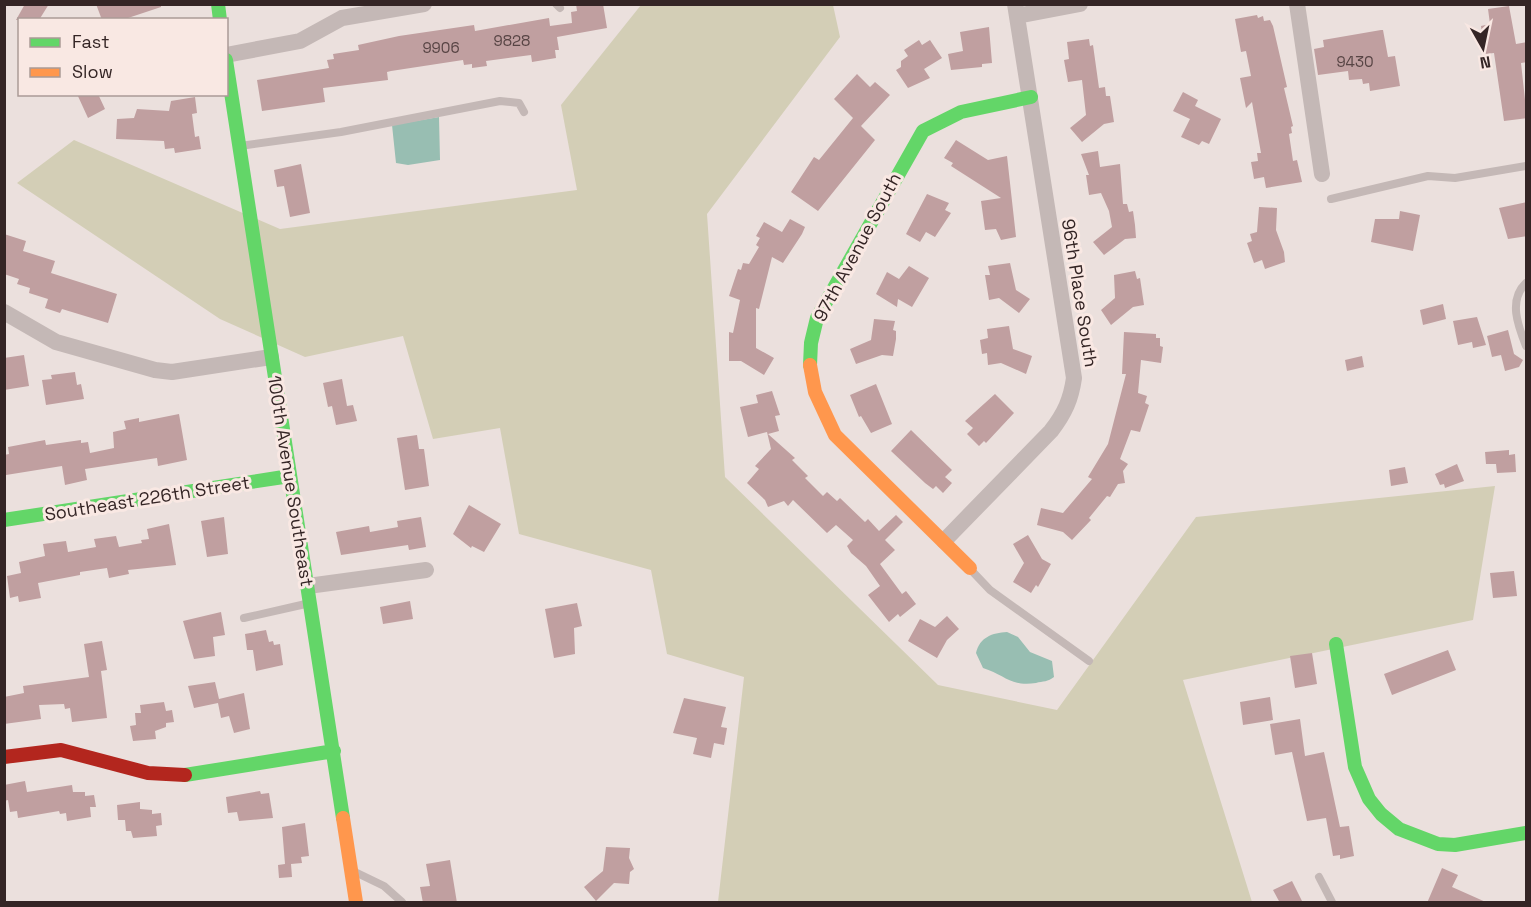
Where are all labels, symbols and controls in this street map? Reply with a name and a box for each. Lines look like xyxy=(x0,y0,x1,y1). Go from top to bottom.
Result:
legend xyxy=(18,18,228,96)
north arrow xyxy=(1453,18,1513,78)
text: Fast xyxy=(72,30,109,53)
house number: 9828 xyxy=(494,31,530,50)
house number: 9906 xyxy=(422,38,460,57)
text: N xyxy=(1478,51,1492,74)
house number: 9430 xyxy=(1336,52,1374,71)
text: Slow xyxy=(72,60,113,83)
street label: 97th Avenue South xyxy=(808,169,906,325)
street label: 96th Place South xyxy=(1057,217,1103,369)
street label: 100th Avenue Southeast xyxy=(263,374,319,588)
street label: Southeast 226th Street xyxy=(43,470,251,526)

